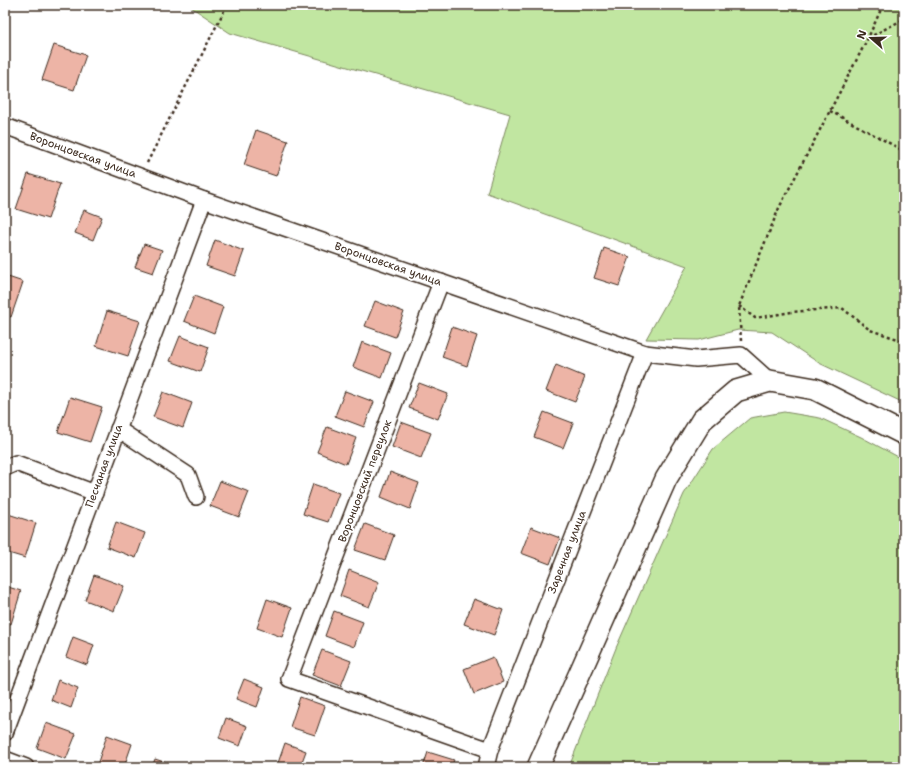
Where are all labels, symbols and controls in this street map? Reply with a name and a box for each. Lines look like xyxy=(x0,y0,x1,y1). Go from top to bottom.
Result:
north arrow xyxy=(851,18,891,58)
text: N xyxy=(854,28,871,41)
street label: Воронцовская улица xyxy=(28,129,139,181)
street label: Воронцовская улица xyxy=(332,239,444,289)
street label: Воронцовский переулок xyxy=(335,417,395,545)
street label: Песчаная улица xyxy=(82,422,126,510)
street label: Заречная улица xyxy=(544,508,590,596)

